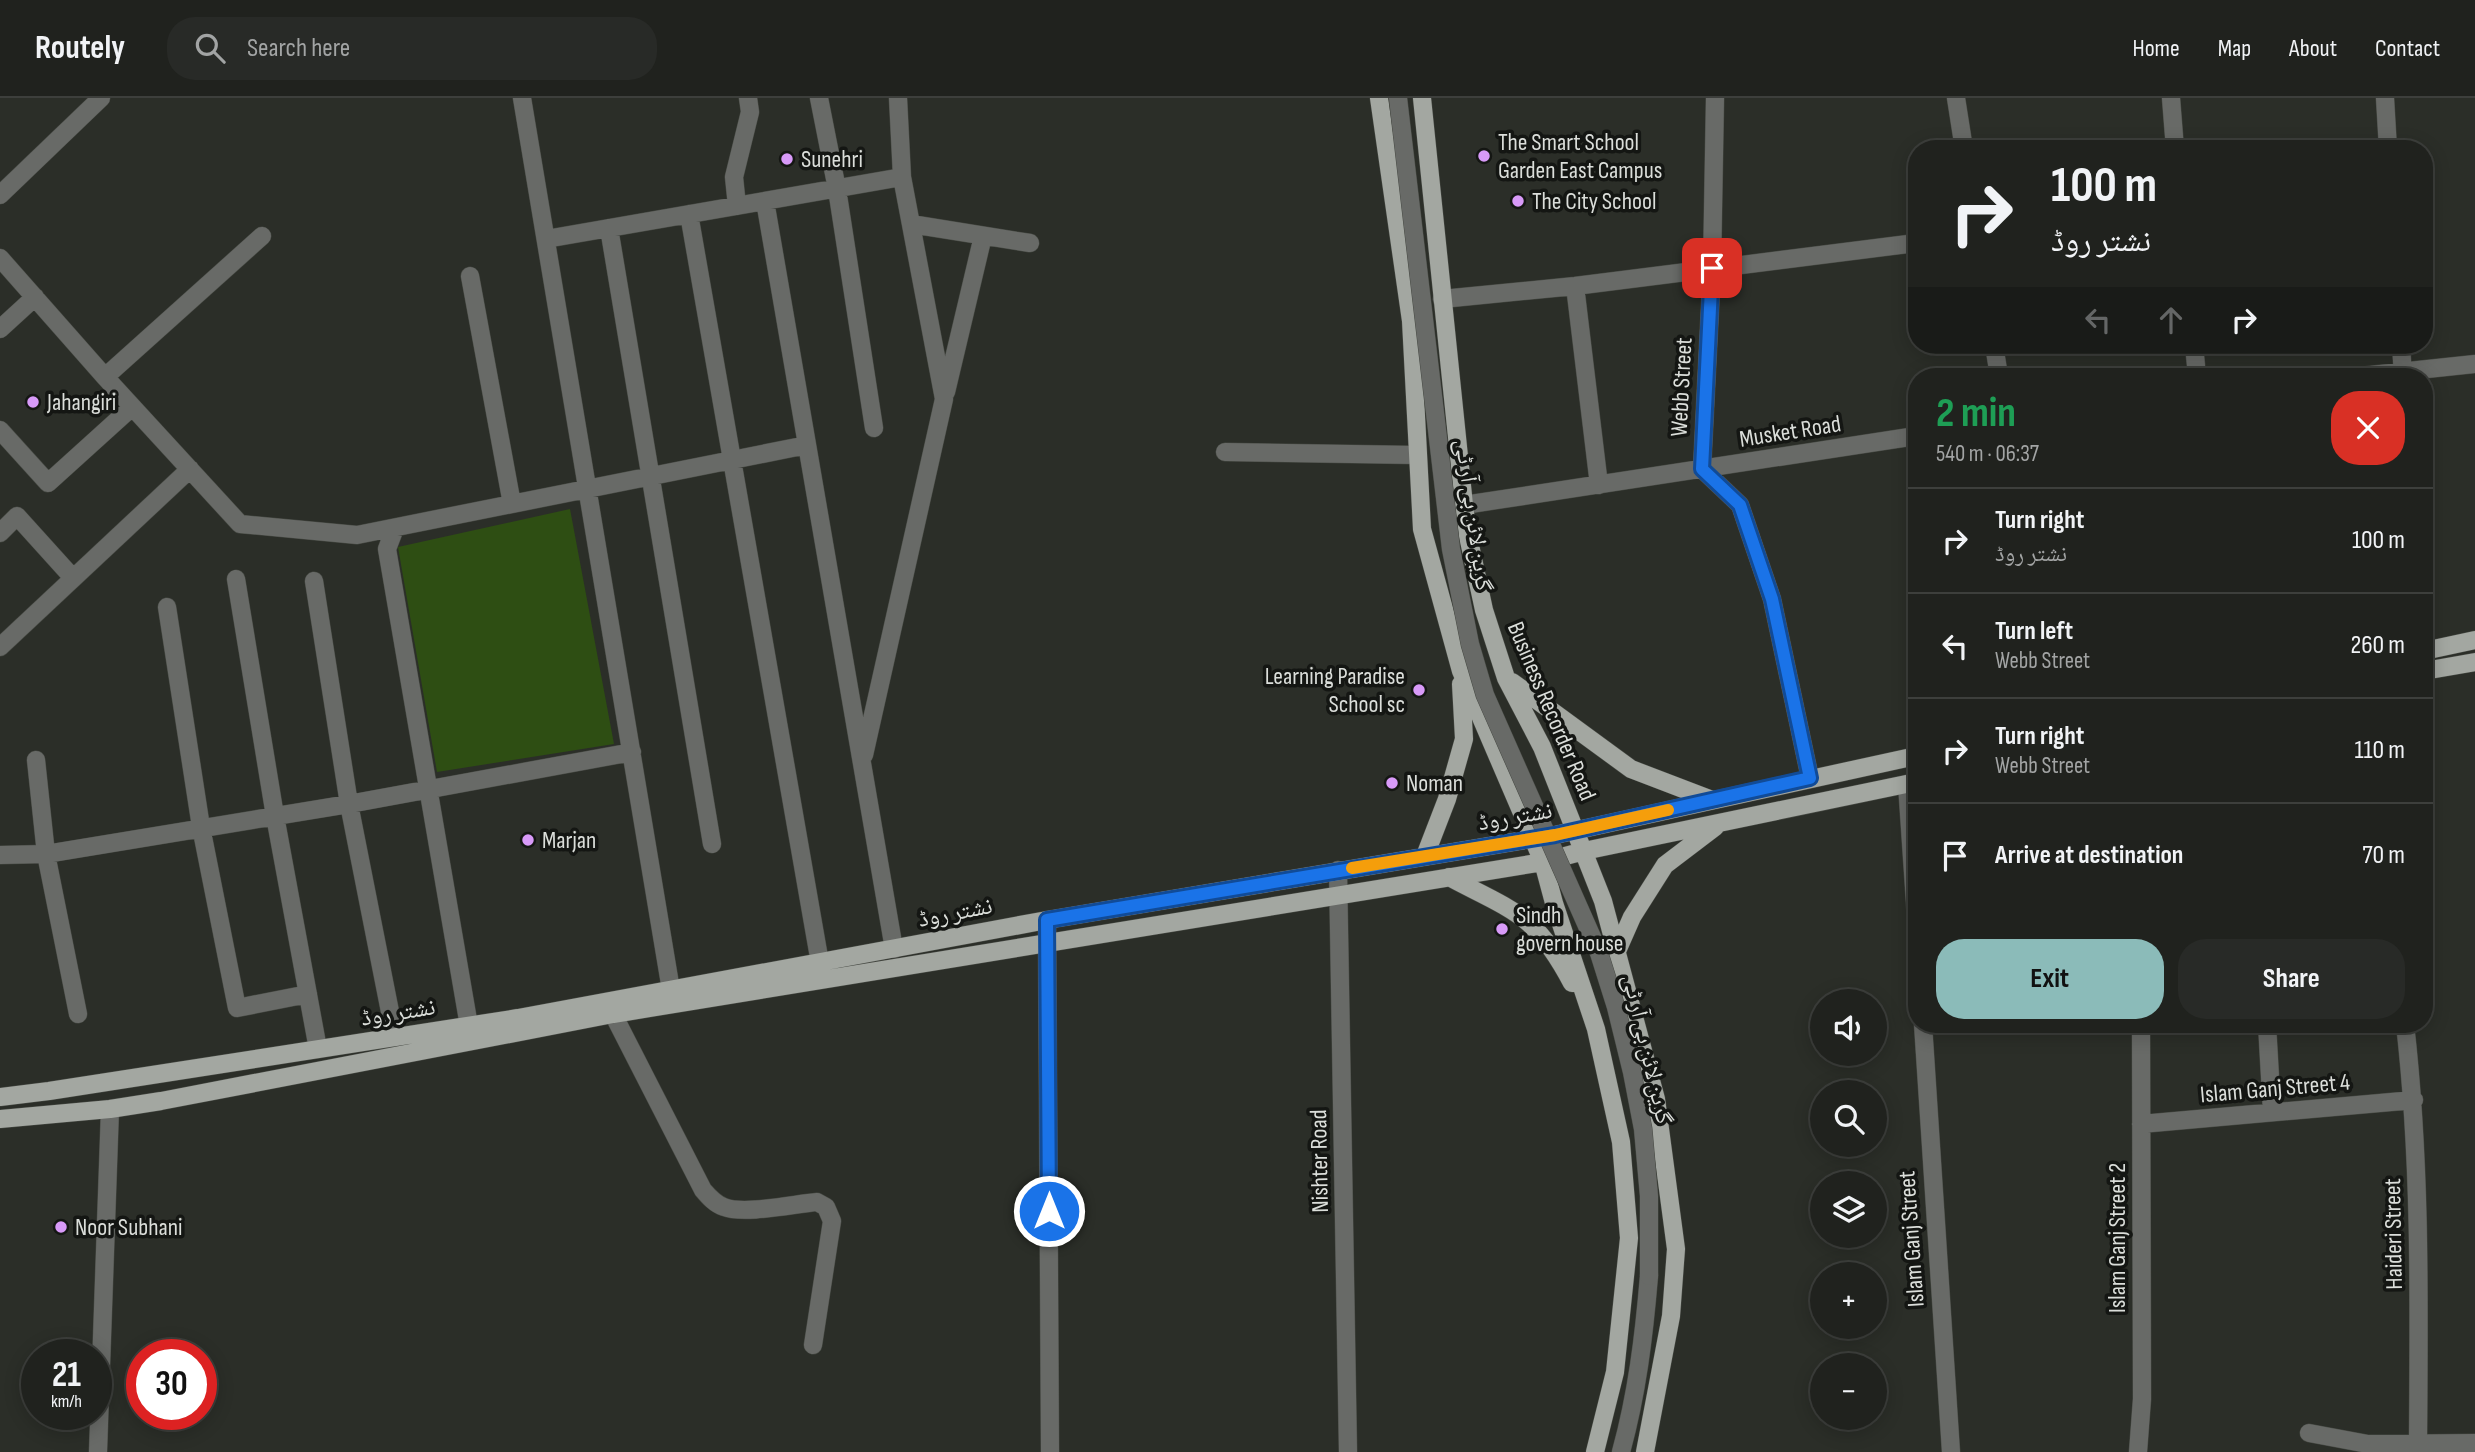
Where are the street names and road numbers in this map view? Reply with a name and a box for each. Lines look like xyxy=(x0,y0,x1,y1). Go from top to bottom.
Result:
street label: Webb Street xyxy=(1664,337,1699,437)
street label: Musket Road xyxy=(1737,409,1843,454)
street label: گرین لائن بی آر ٹی xyxy=(1448,437,1499,593)
street label: Business Recorder Road xyxy=(1501,617,1602,805)
street label: نشتر روڈ xyxy=(1476,796,1555,837)
street label: نشتر روڈ xyxy=(915,891,995,934)
street label: گرین لائن بی آر ٹی xyxy=(1616,971,1679,1127)
street label: نشتر روڈ xyxy=(359,992,437,1033)
street label: Islam Ganj Street 4 xyxy=(2199,1068,2351,1109)
street label: Nishter Road xyxy=(1304,1109,1335,1213)
street label: Islam Ganj Street 2 xyxy=(2103,1163,2132,1313)
street label: Islam Ganj Street xyxy=(1892,1170,1931,1308)
street label: Haideri Street xyxy=(2378,1178,2409,1290)

